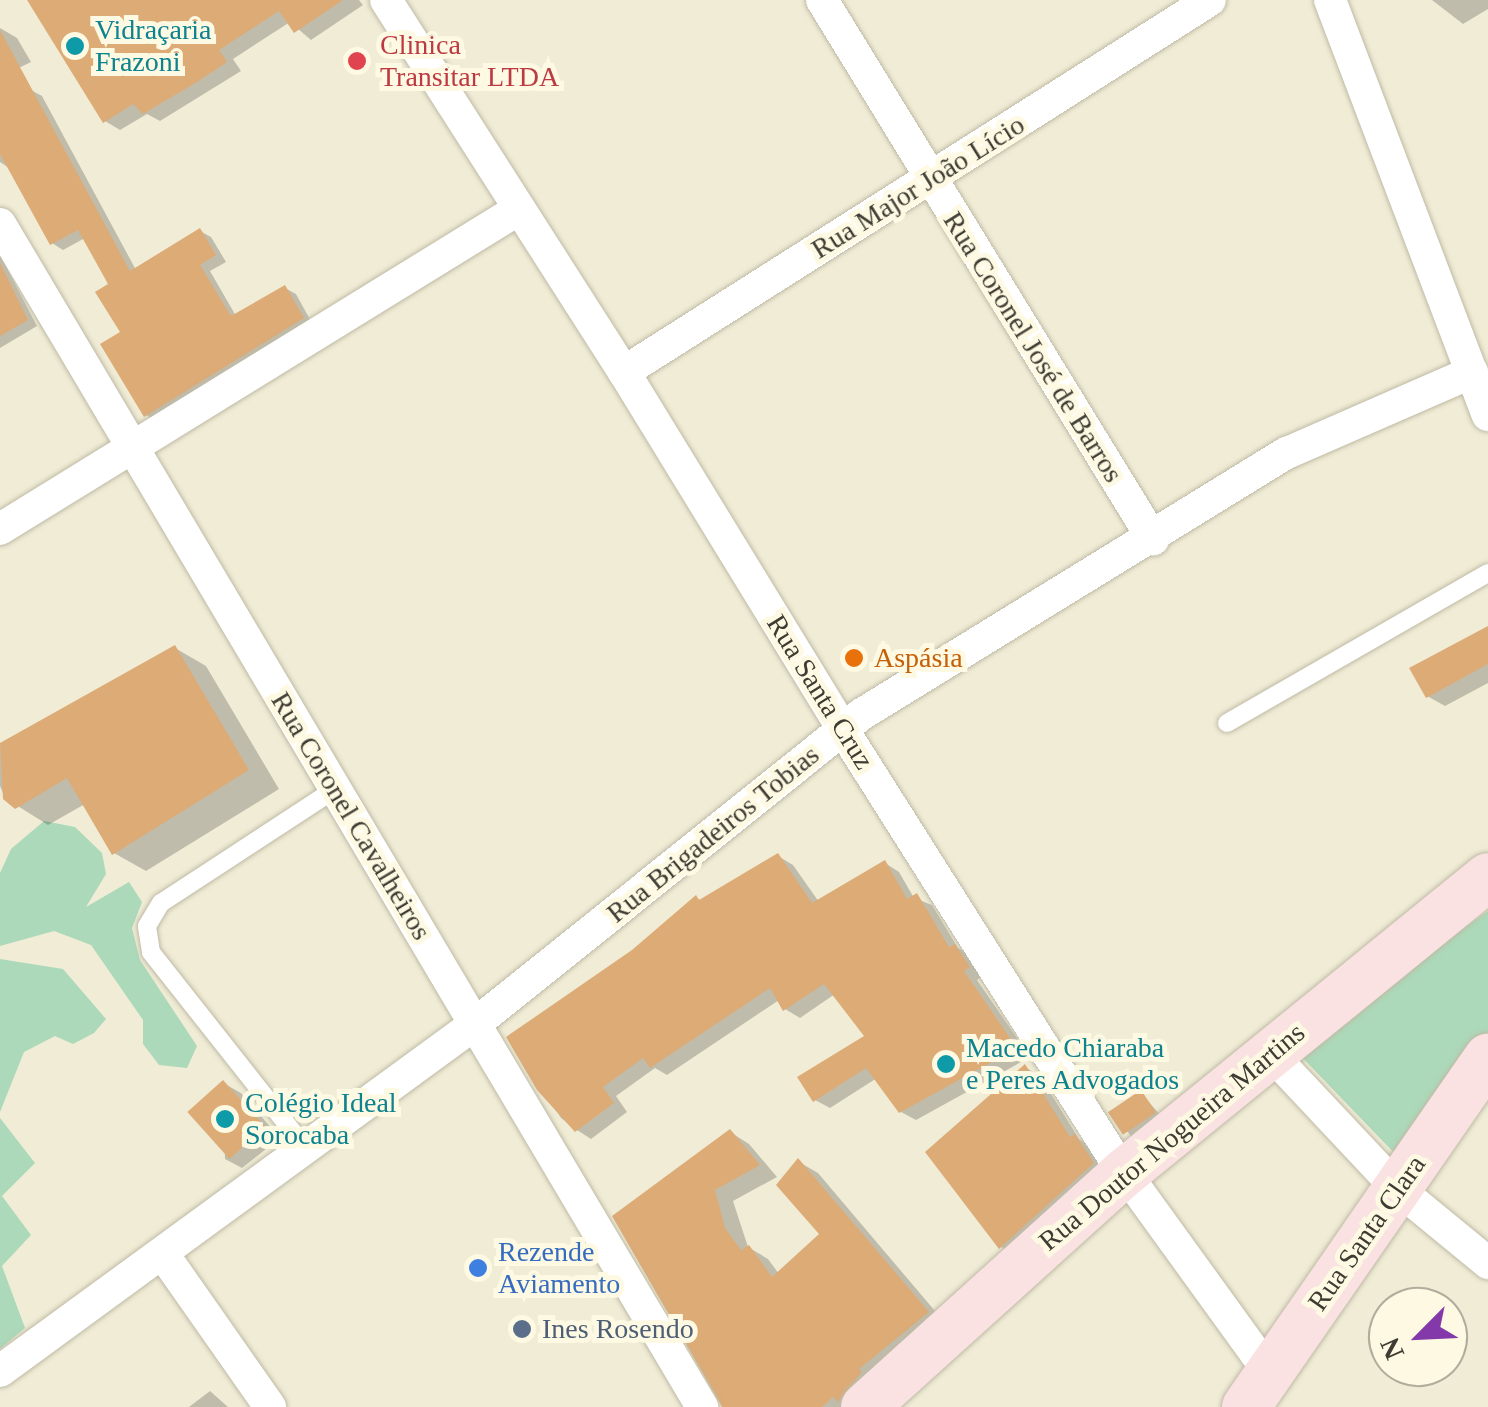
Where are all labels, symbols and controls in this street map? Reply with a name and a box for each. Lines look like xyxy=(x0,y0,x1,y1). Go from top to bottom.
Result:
place label: Vidraçaria Frazoni xyxy=(95,13,211,79)
place label: Clinica Transitar LTDA xyxy=(380,28,559,94)
marker: Vidraçaria Frazoni xyxy=(64,35,86,57)
marker: Clinica Transitar LTDA xyxy=(344,48,370,74)
street label: Rua Major João Lício xyxy=(805,108,1031,266)
street label: Rua Coronel José de Barros xyxy=(936,206,1130,488)
street label: Rua Santa Cruz xyxy=(759,609,881,775)
place label: Aspásia xyxy=(874,641,963,675)
marker: Aspásia xyxy=(843,647,865,669)
street label: Rua Coronel Cavalheiros xyxy=(264,686,438,946)
street label: Rua Brigadeiros Tobias xyxy=(600,738,826,930)
street label: Rua Doutor Nogueira Martins xyxy=(1032,1016,1312,1258)
place label: Macedo Chiaraba e Peres Advogados xyxy=(966,1031,1181,1097)
marker: Macedo Chiaraba e Peres Advogados xyxy=(935,1053,957,1075)
place label: Colégio Ideal Sorocaba xyxy=(245,1086,397,1152)
marker: Colégio Ideal Sorocaba xyxy=(214,1108,236,1130)
street label: Rua Santa Clara xyxy=(1301,1149,1433,1317)
place label: Rezende Aviamento xyxy=(498,1235,620,1301)
marker: Rezende Aviamento xyxy=(467,1257,489,1279)
north arrow xyxy=(1368,1287,1468,1387)
place label: Ines Rosendo xyxy=(542,1312,694,1346)
marker: Ines Rosendo xyxy=(511,1318,533,1340)
text: N xyxy=(1374,1333,1410,1364)

